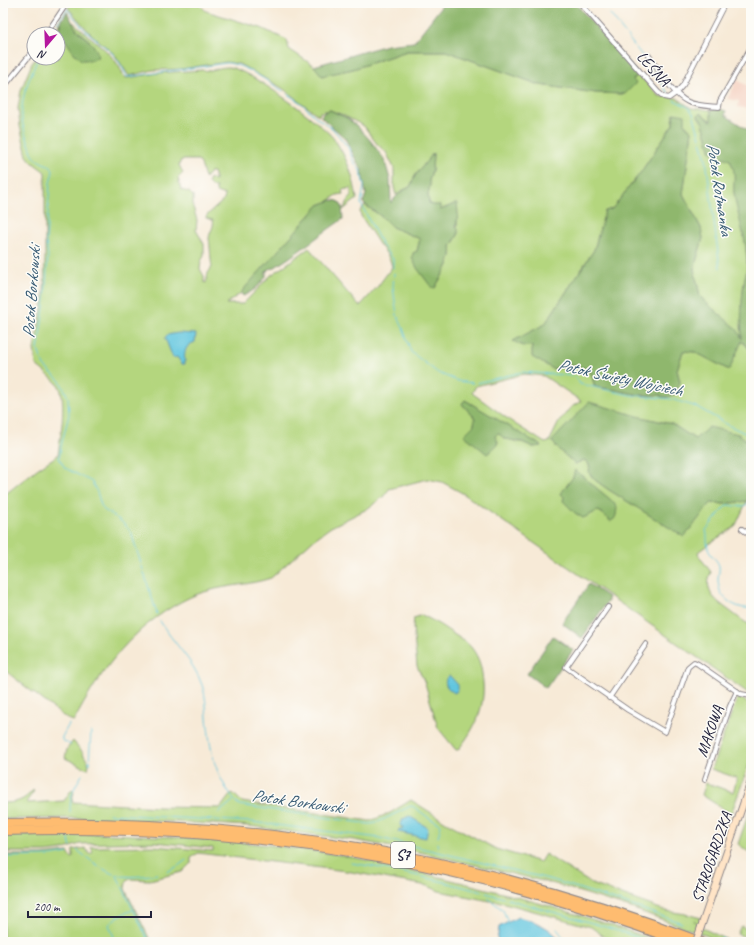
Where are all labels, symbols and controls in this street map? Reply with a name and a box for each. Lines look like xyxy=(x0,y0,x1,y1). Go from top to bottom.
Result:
north arrow xyxy=(26,26,66,66)
text: N xyxy=(35,47,48,63)
street label: LEŚNA xyxy=(632,47,675,91)
water label: Potok Rotmanka xyxy=(702,141,737,239)
water label: Potok Borkowski xyxy=(18,241,45,339)
water label: Potok Święty Wojciech xyxy=(556,354,685,401)
street label: MAKOWA xyxy=(692,702,728,760)
water label: Potok Borkowski xyxy=(251,785,349,819)
street label: STAROGARDZKA xyxy=(687,809,737,905)
road number: S7 xyxy=(391,842,415,868)
scale bar xyxy=(28,893,151,919)
text: 200 m xyxy=(34,899,61,915)

